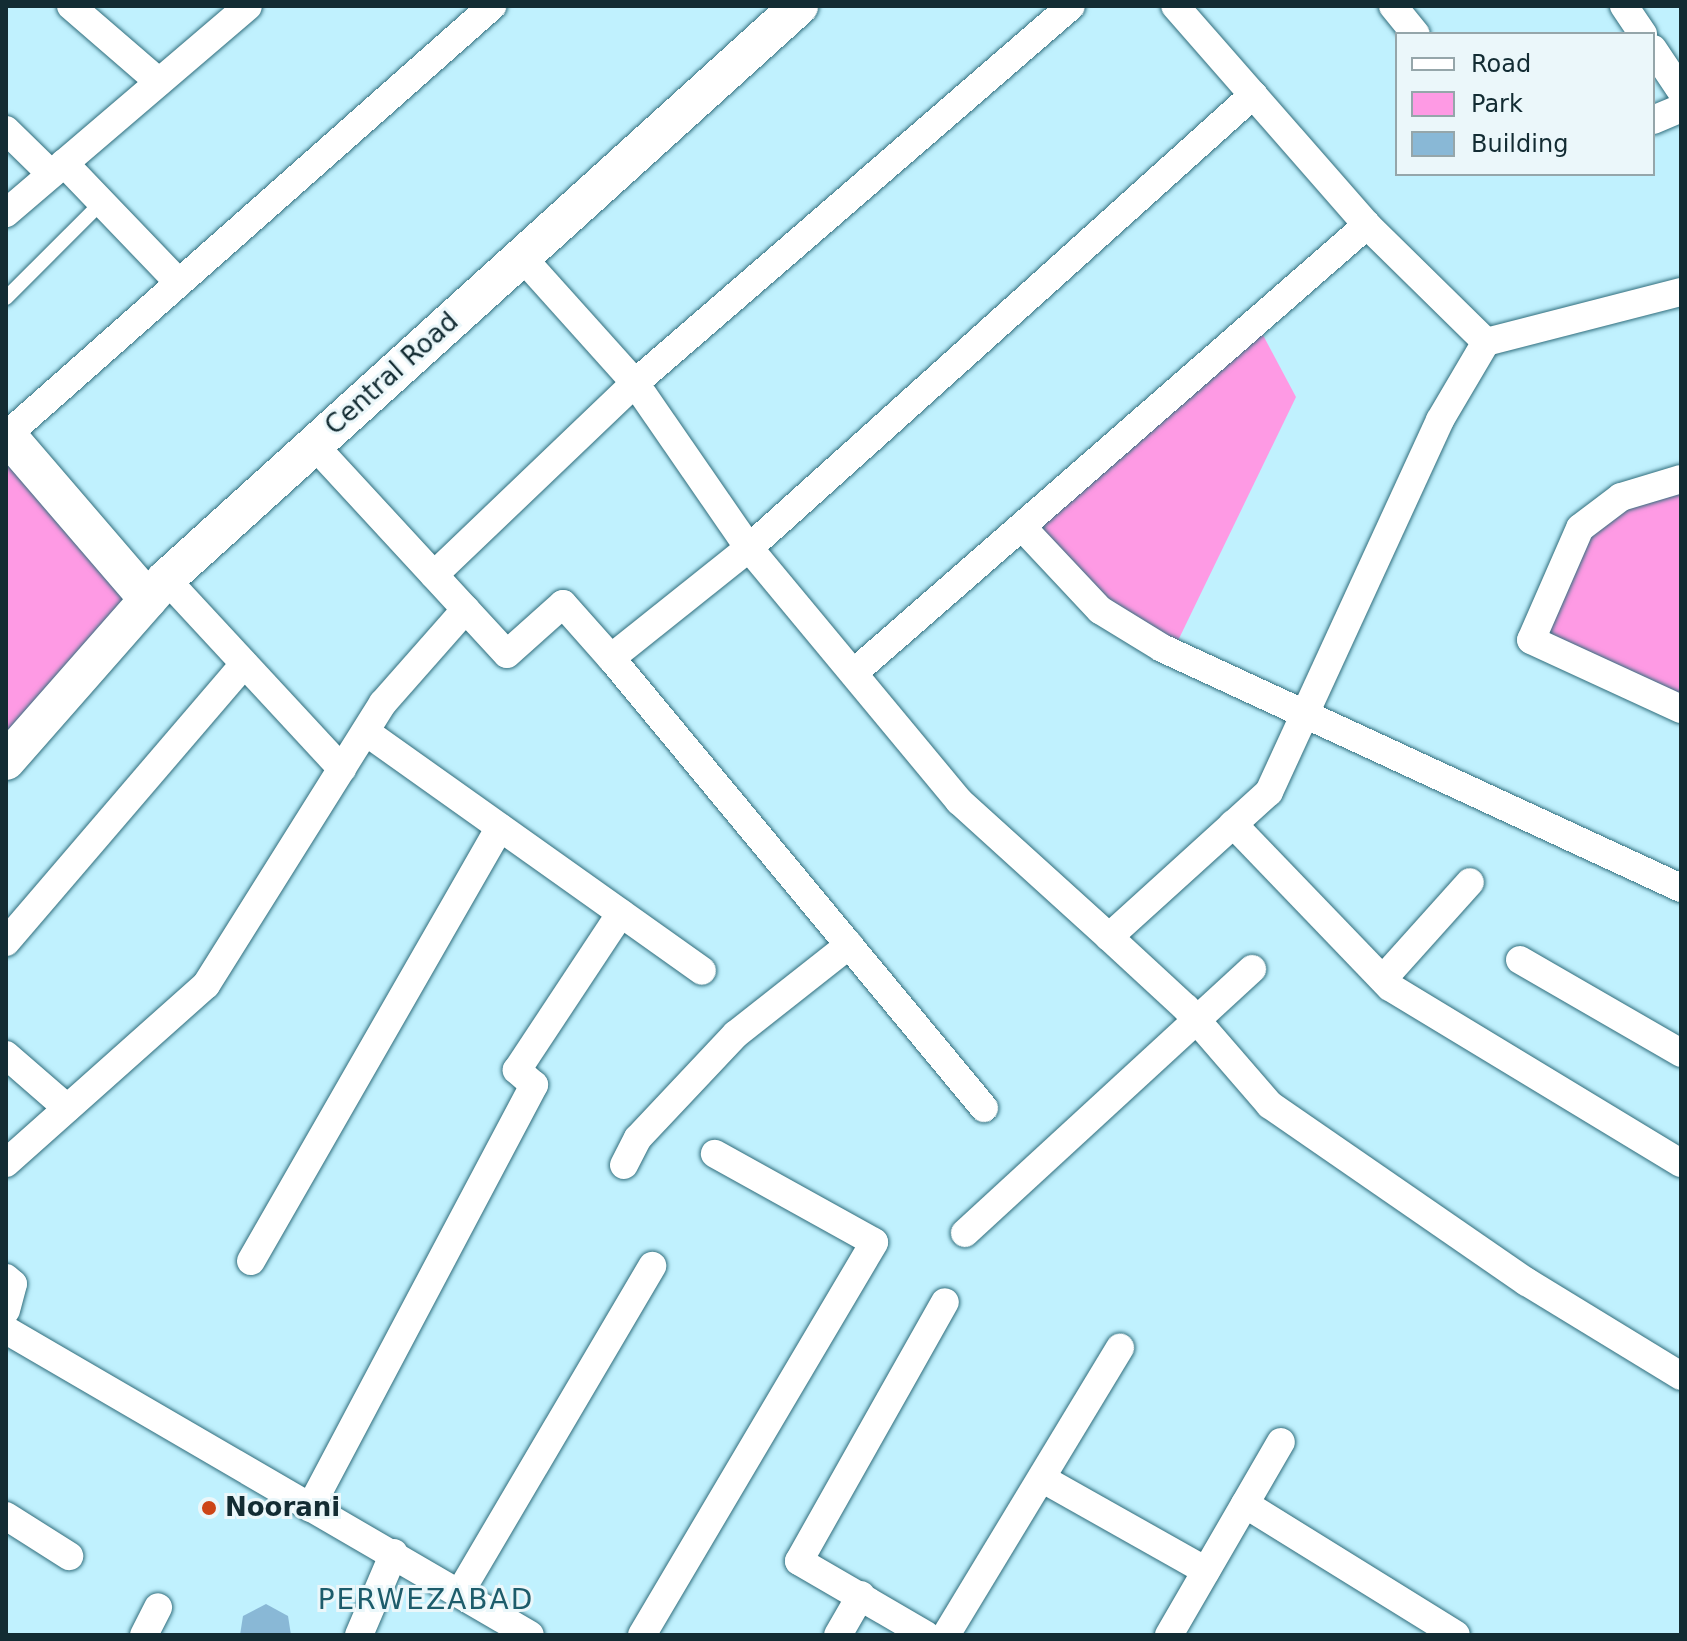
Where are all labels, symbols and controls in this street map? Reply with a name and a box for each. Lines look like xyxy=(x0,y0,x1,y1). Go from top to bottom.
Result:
legend xyxy=(1395,32,1655,176)
text: Road xyxy=(1471,50,1531,78)
text: Park xyxy=(1471,90,1523,118)
text: Building xyxy=(1471,130,1568,158)
street label: Central Road xyxy=(319,306,465,442)
place label: Noorani xyxy=(225,1492,340,1524)
marker: Noorani xyxy=(200,1499,218,1517)
district label: PERWEZABAD xyxy=(318,1583,534,1617)

